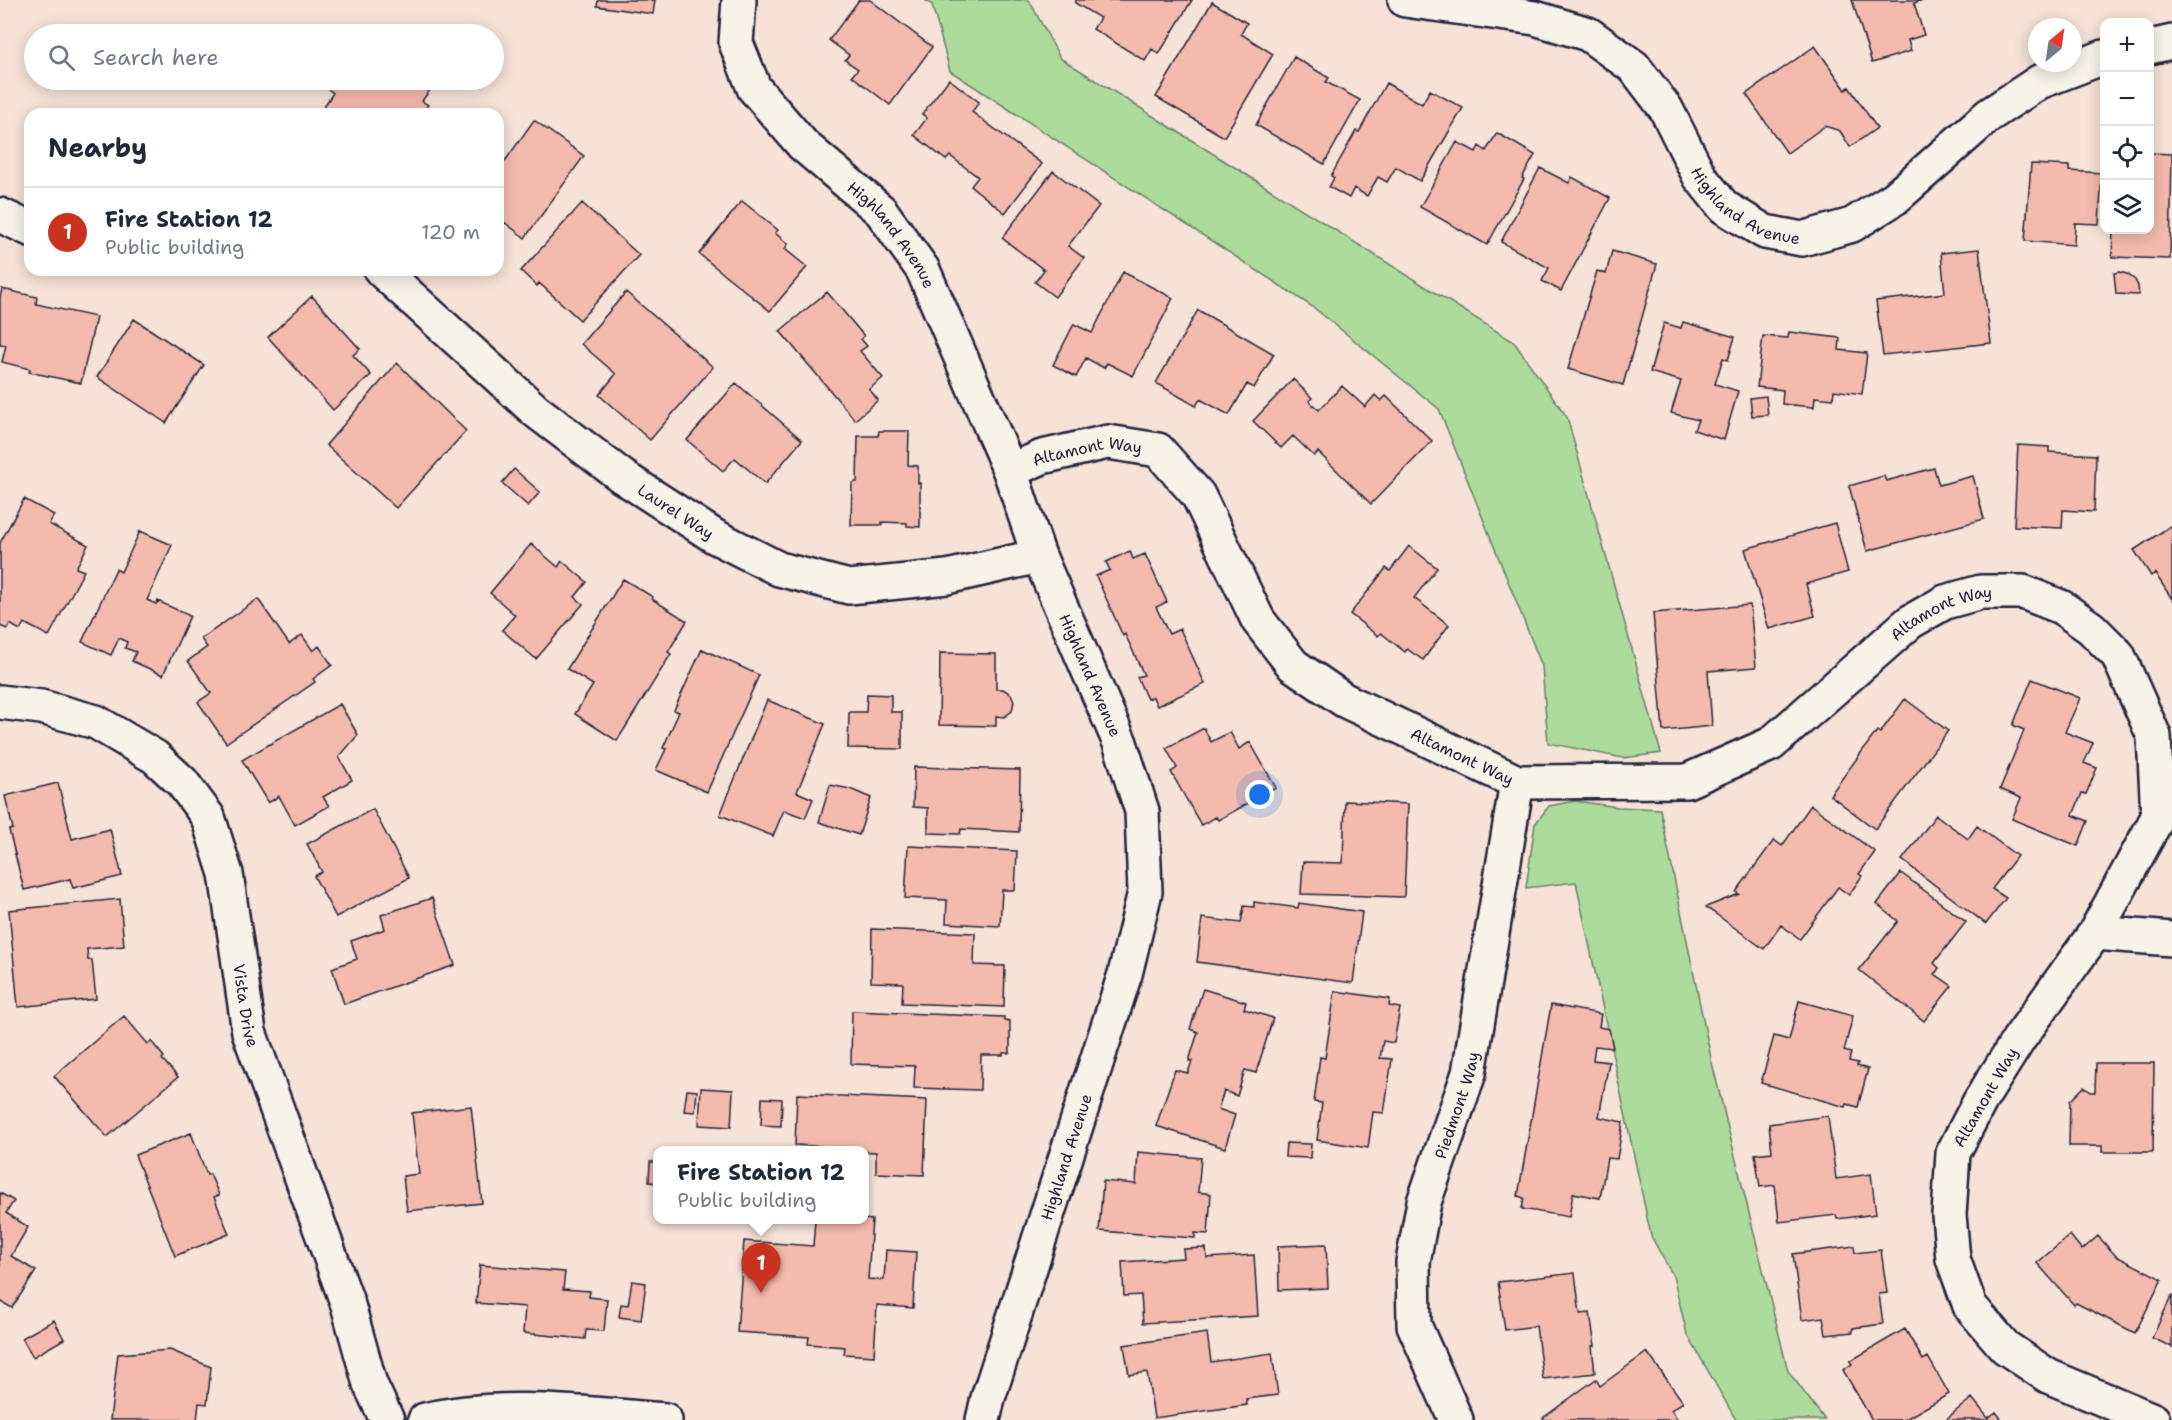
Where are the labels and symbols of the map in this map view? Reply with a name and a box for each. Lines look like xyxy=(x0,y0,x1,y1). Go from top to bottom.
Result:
north arrow xyxy=(2028,18,2082,72)
street label: Highland Avenue xyxy=(1686,164,1802,249)
street label: Highland Avenue xyxy=(843,177,940,292)
street label: Altamont Way xyxy=(1029,432,1144,471)
street label: Laurel Way xyxy=(634,479,718,544)
street label: Altamont Way xyxy=(1886,582,1992,646)
street label: Highland Avenue xyxy=(1054,611,1126,740)
street label: Altamont Way xyxy=(1407,723,1517,790)
your location xyxy=(1245,780,1274,809)
street label: Vista Drive xyxy=(228,963,264,1050)
street label: Altamont Way xyxy=(1948,1044,2022,1151)
street label: Piedmont Way xyxy=(1430,1050,1483,1162)
street label: Highland Avenue xyxy=(1036,1091,1097,1223)
pin: 1 xyxy=(742,1244,780,1293)

